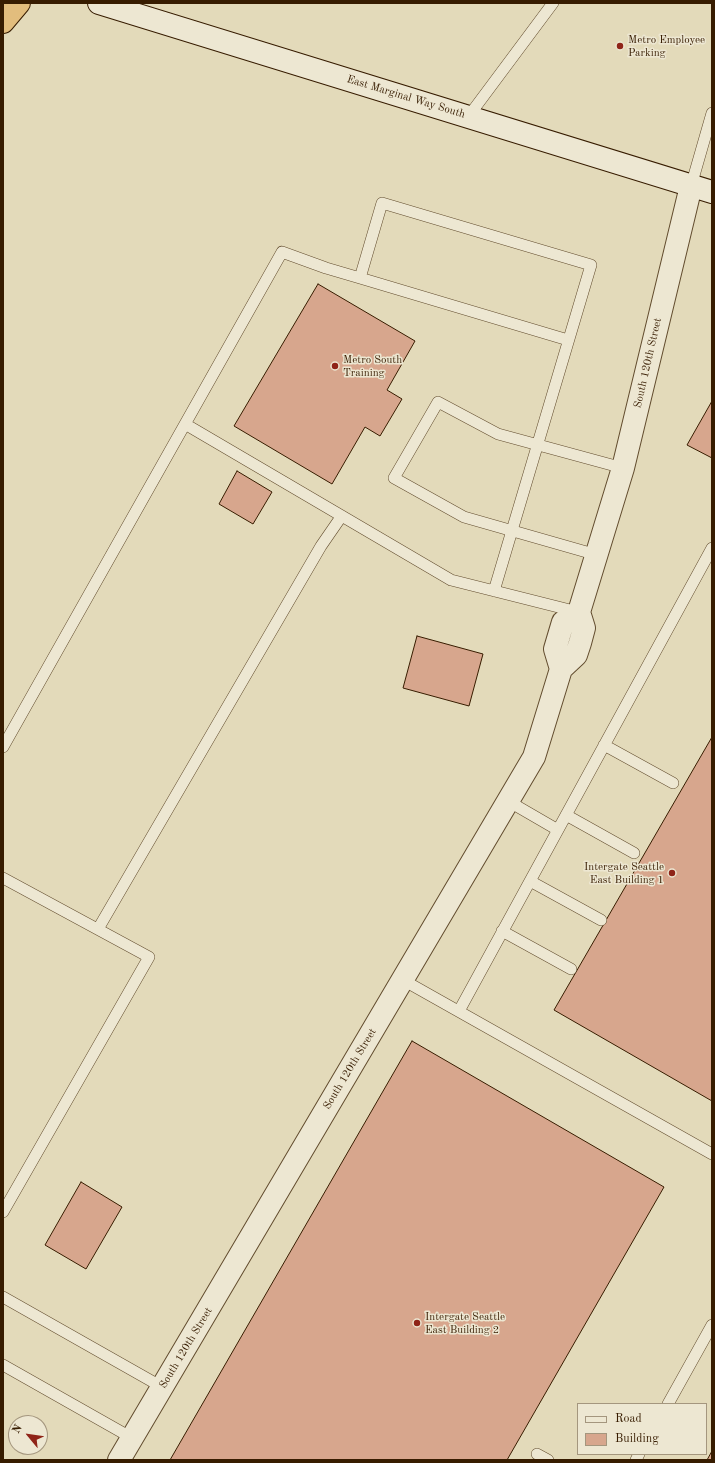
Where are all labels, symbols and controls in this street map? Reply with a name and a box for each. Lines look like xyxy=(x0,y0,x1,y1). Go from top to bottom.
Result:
place label: Metro Employee Parking xyxy=(628,33,705,59)
marker: Metro Employee Parking xyxy=(615,41,625,51)
street label: East Marginal Way South xyxy=(345,73,467,121)
street label: South 120th Street xyxy=(631,317,665,409)
place label: Metro South Training xyxy=(343,353,402,379)
marker: Metro South Training xyxy=(330,361,340,371)
place label: Intergate Seattle East Building 1 xyxy=(584,860,664,886)
marker: Intergate Seattle East Building 1 xyxy=(667,868,677,878)
street label: South 120th Street xyxy=(321,1026,379,1112)
street label: South 120th Street xyxy=(157,1305,215,1391)
place label: Intergate Seattle East Building 2 xyxy=(425,1310,505,1336)
marker: Intergate Seattle East Building 2 xyxy=(412,1318,422,1328)
legend xyxy=(577,1403,707,1455)
text: Road xyxy=(615,1413,642,1425)
north arrow xyxy=(8,1415,48,1455)
text: N xyxy=(11,1423,25,1436)
text: Building xyxy=(615,1433,659,1445)

